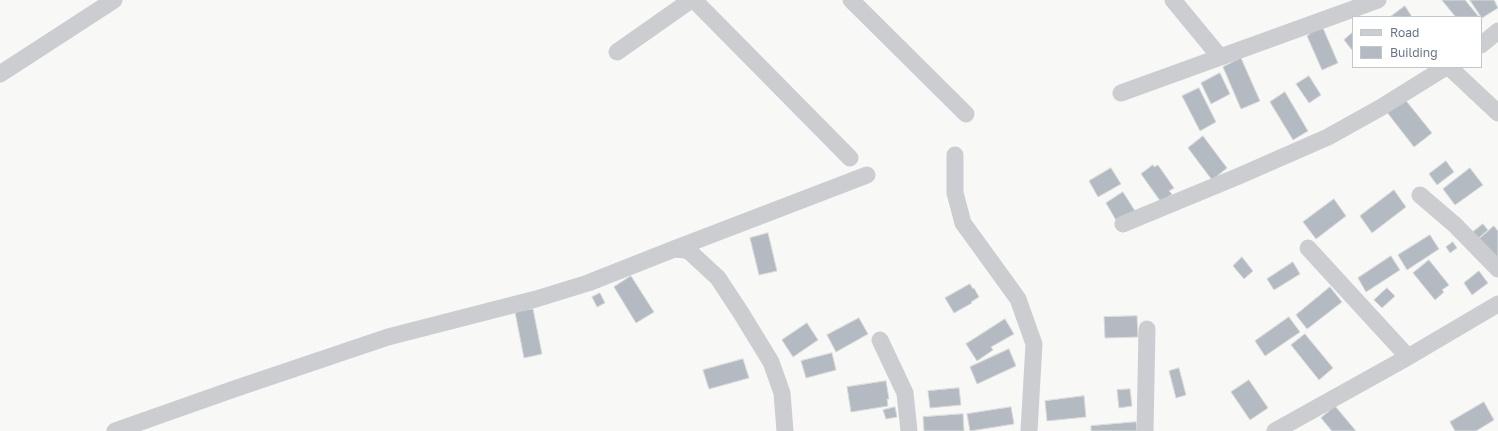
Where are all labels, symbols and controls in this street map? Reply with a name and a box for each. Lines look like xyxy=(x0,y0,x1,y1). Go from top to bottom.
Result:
legend xyxy=(1352,16,1482,68)
text: Road xyxy=(1390,25,1419,40)
text: Building xyxy=(1390,45,1438,60)

